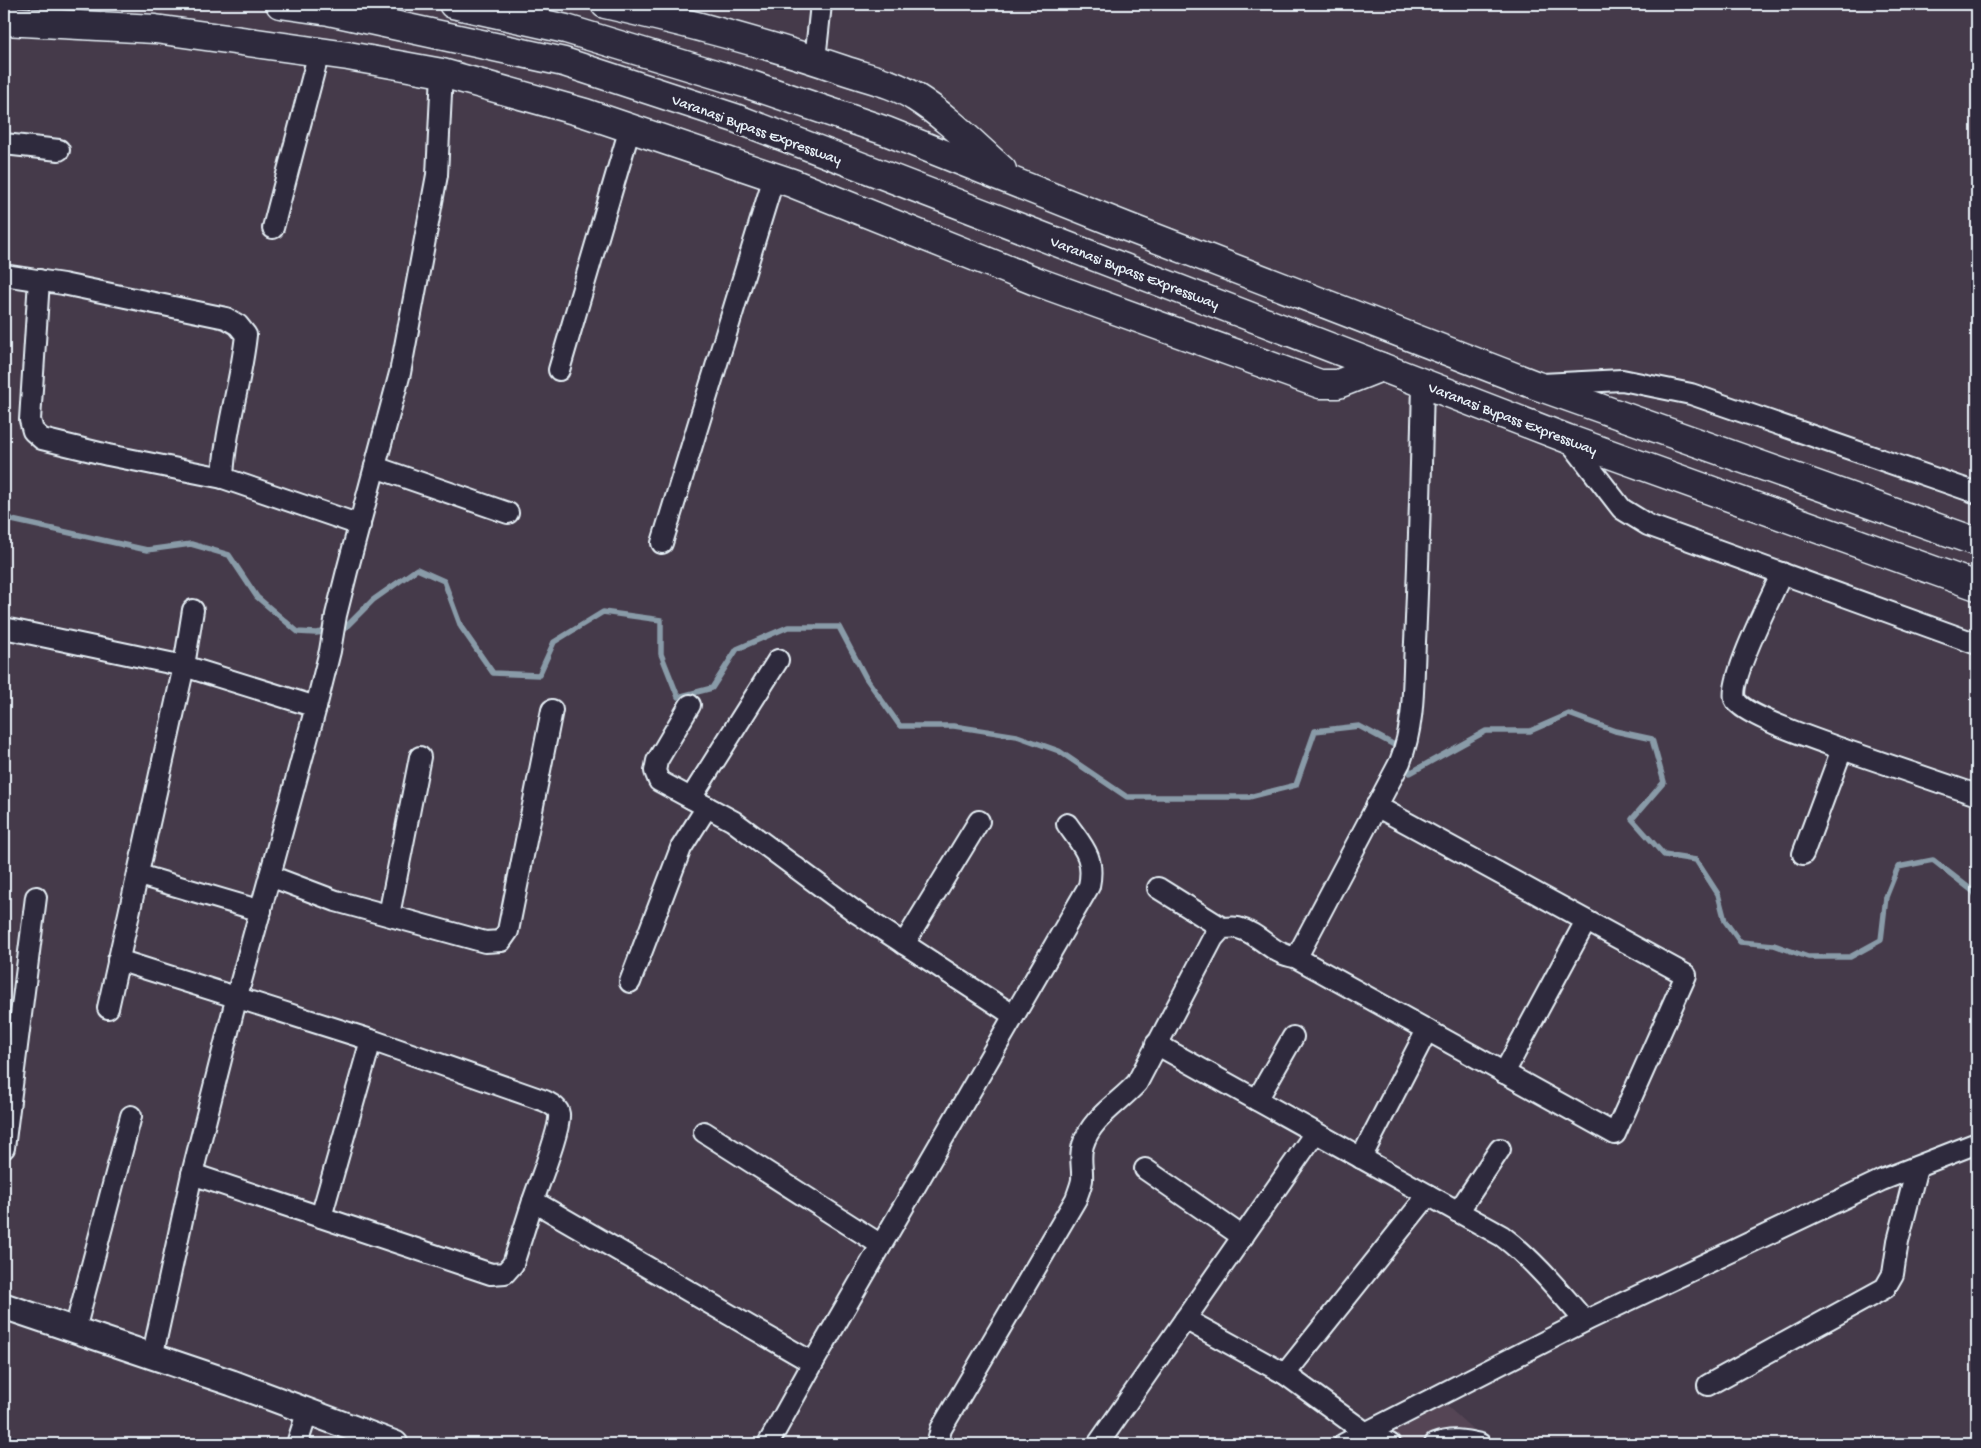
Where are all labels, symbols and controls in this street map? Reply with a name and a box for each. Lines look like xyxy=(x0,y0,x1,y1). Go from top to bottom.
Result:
street label: Varanasi Bypass Expressway xyxy=(668,91,844,170)
street label: Varanasi Bypass Expressway xyxy=(1046,233,1222,315)
street label: Varanasi Bypass Expressway xyxy=(1424,379,1600,461)

